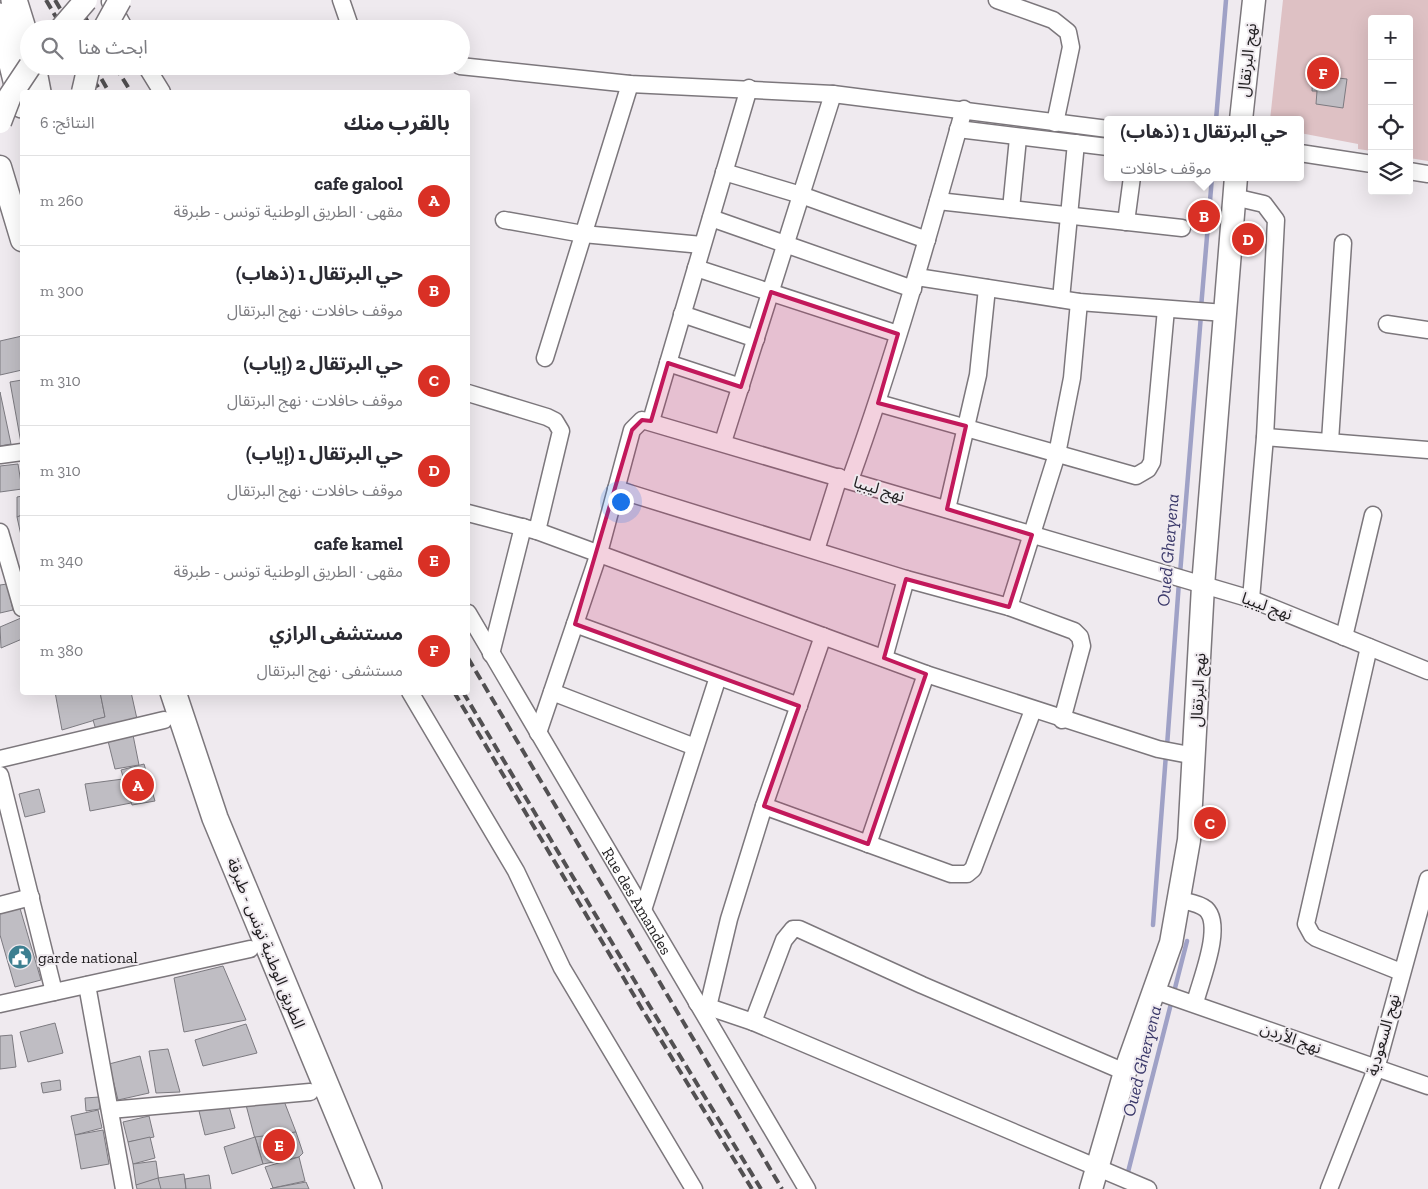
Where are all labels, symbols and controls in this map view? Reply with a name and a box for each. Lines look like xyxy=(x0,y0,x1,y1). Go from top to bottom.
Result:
map controls xyxy=(1368,15,1413,195)
button: + xyxy=(1368,15,1413,60)
search box xyxy=(20,20,470,75)
street label: نهج البرتقال xyxy=(1234,22,1263,98)
icon: search xyxy=(38,34,66,62)
text: ابحث هنا xyxy=(78,36,148,59)
pin: F xyxy=(1307,54,1339,92)
button: − xyxy=(1368,60,1413,105)
button: locate xyxy=(1368,105,1413,150)
text: بالقرب منك xyxy=(344,110,450,135)
text: النتائج: 6 xyxy=(40,113,94,132)
popup xyxy=(1104,116,1304,181)
text: حي البرتقال 1 (ذهاب) xyxy=(1120,120,1288,143)
button: layers xyxy=(1368,150,1413,195)
text: موقف حافلات xyxy=(1120,159,1211,178)
text: cafe galool xyxy=(314,172,403,195)
text: 260 m xyxy=(40,191,83,210)
text: A xyxy=(429,191,440,210)
pin: B xyxy=(1188,197,1220,235)
text: مقهى · الطريق الوطنية تونس - طبرقة xyxy=(173,202,403,221)
pin: D xyxy=(1232,220,1264,258)
text: حي البرتقال 1 (ذهاب) xyxy=(236,262,403,285)
text: 300 m xyxy=(40,281,84,300)
text: B xyxy=(429,281,439,300)
text: موقف حافلات · نهج البرتقال xyxy=(227,301,403,320)
text: حي البرتقال 2 (إياب) xyxy=(243,352,403,375)
text: 310 m xyxy=(40,371,81,390)
text: C xyxy=(429,371,439,390)
text: موقف حافلات · نهج البرتقال xyxy=(227,391,403,410)
text: حي البرتقال 1 (إياب) xyxy=(246,442,403,465)
text: 310 m xyxy=(40,461,81,480)
text: D xyxy=(428,461,440,480)
street label: نهج ليبيا xyxy=(850,472,907,509)
text: موقف حافلات · نهج البرتقال xyxy=(227,481,403,500)
your location xyxy=(608,489,634,515)
water label: Oued Gheryena xyxy=(1152,493,1184,607)
text: cafe kamel xyxy=(314,532,403,555)
text: 340 m xyxy=(40,551,83,570)
text: E xyxy=(429,551,439,570)
text: مقهى · الطريق الوطنية تونس - طبرقة xyxy=(173,562,403,581)
street label: نهج ليبيا xyxy=(1238,588,1295,627)
text: مستشفى الرازي xyxy=(269,622,403,645)
text: 380 m xyxy=(40,641,83,660)
text: F xyxy=(429,641,439,660)
street label: نهج البرتقال xyxy=(1187,652,1212,728)
text: مستشفى · نهج البرتقال xyxy=(257,661,403,680)
pin: A xyxy=(122,766,154,804)
pin: C xyxy=(1194,804,1226,842)
street label: Rue des Amandes xyxy=(599,844,676,958)
street label: الطريق الوطنية تونس - طبرقة xyxy=(222,855,309,1032)
public building icon: garde national xyxy=(7,944,33,970)
place label: garde national xyxy=(38,948,138,967)
street label: نهج السعودية xyxy=(1362,992,1407,1079)
water label: Oued Gheryena xyxy=(1118,1003,1166,1119)
street label: نهج الأردن xyxy=(1257,1018,1324,1061)
pin: E xyxy=(263,1126,295,1164)

